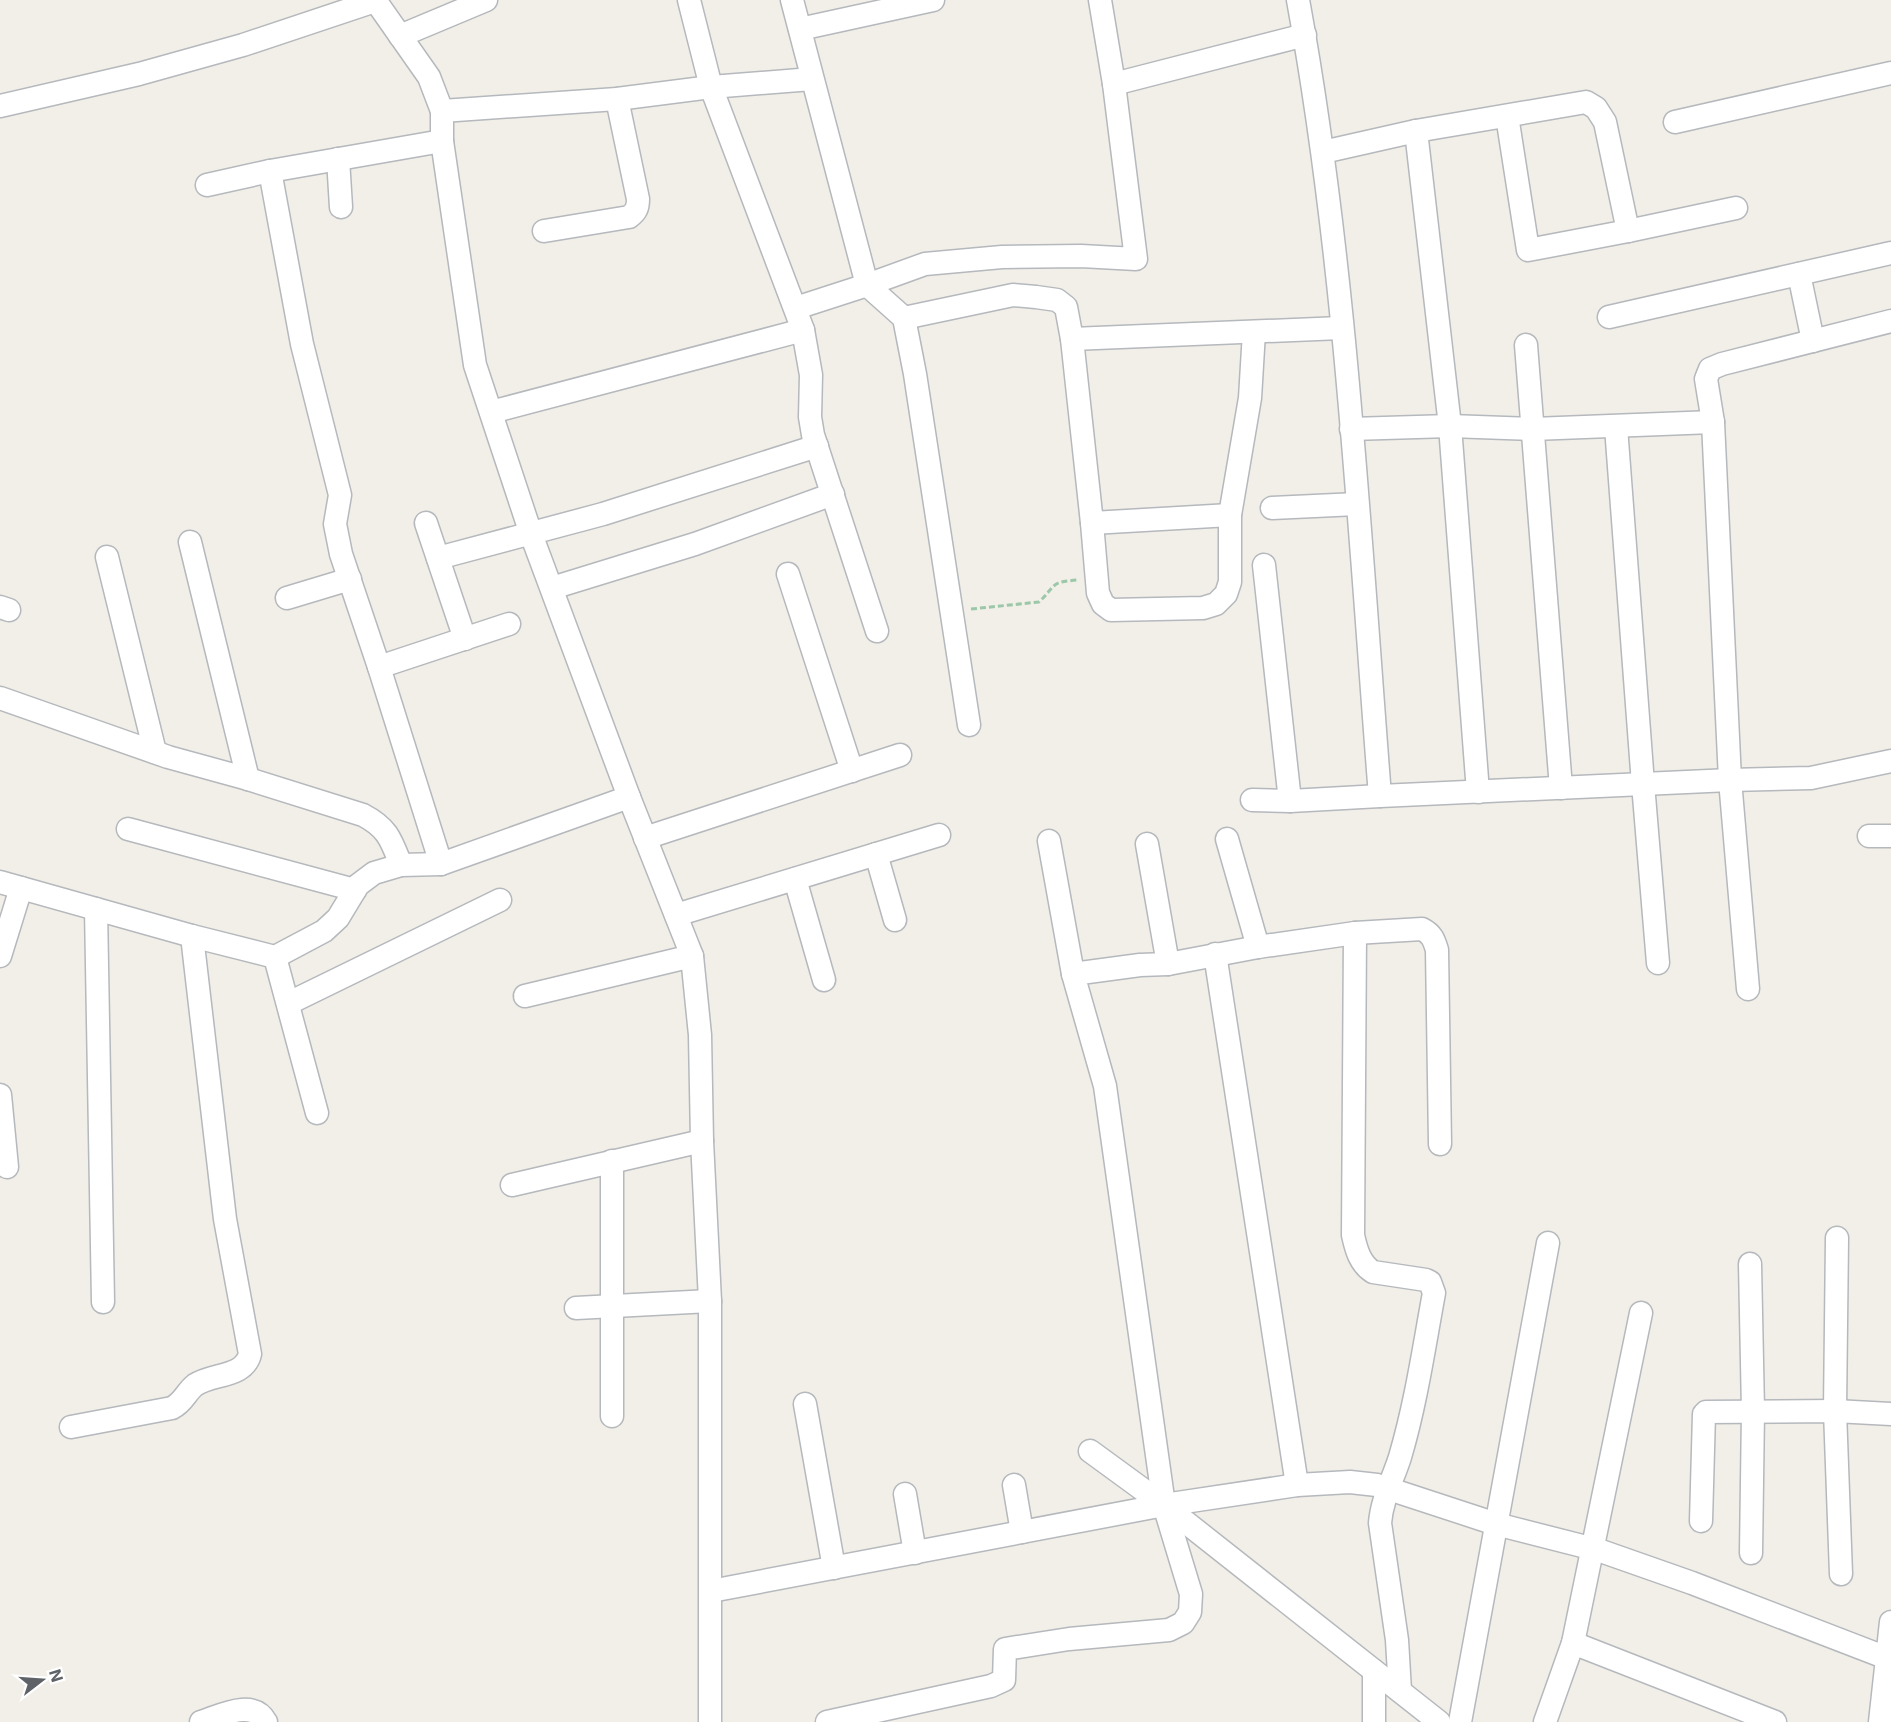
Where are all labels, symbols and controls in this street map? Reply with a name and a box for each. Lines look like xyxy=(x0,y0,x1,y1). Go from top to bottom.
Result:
north arrow xyxy=(12,1650,72,1710)
text: N xyxy=(45,1667,68,1684)

